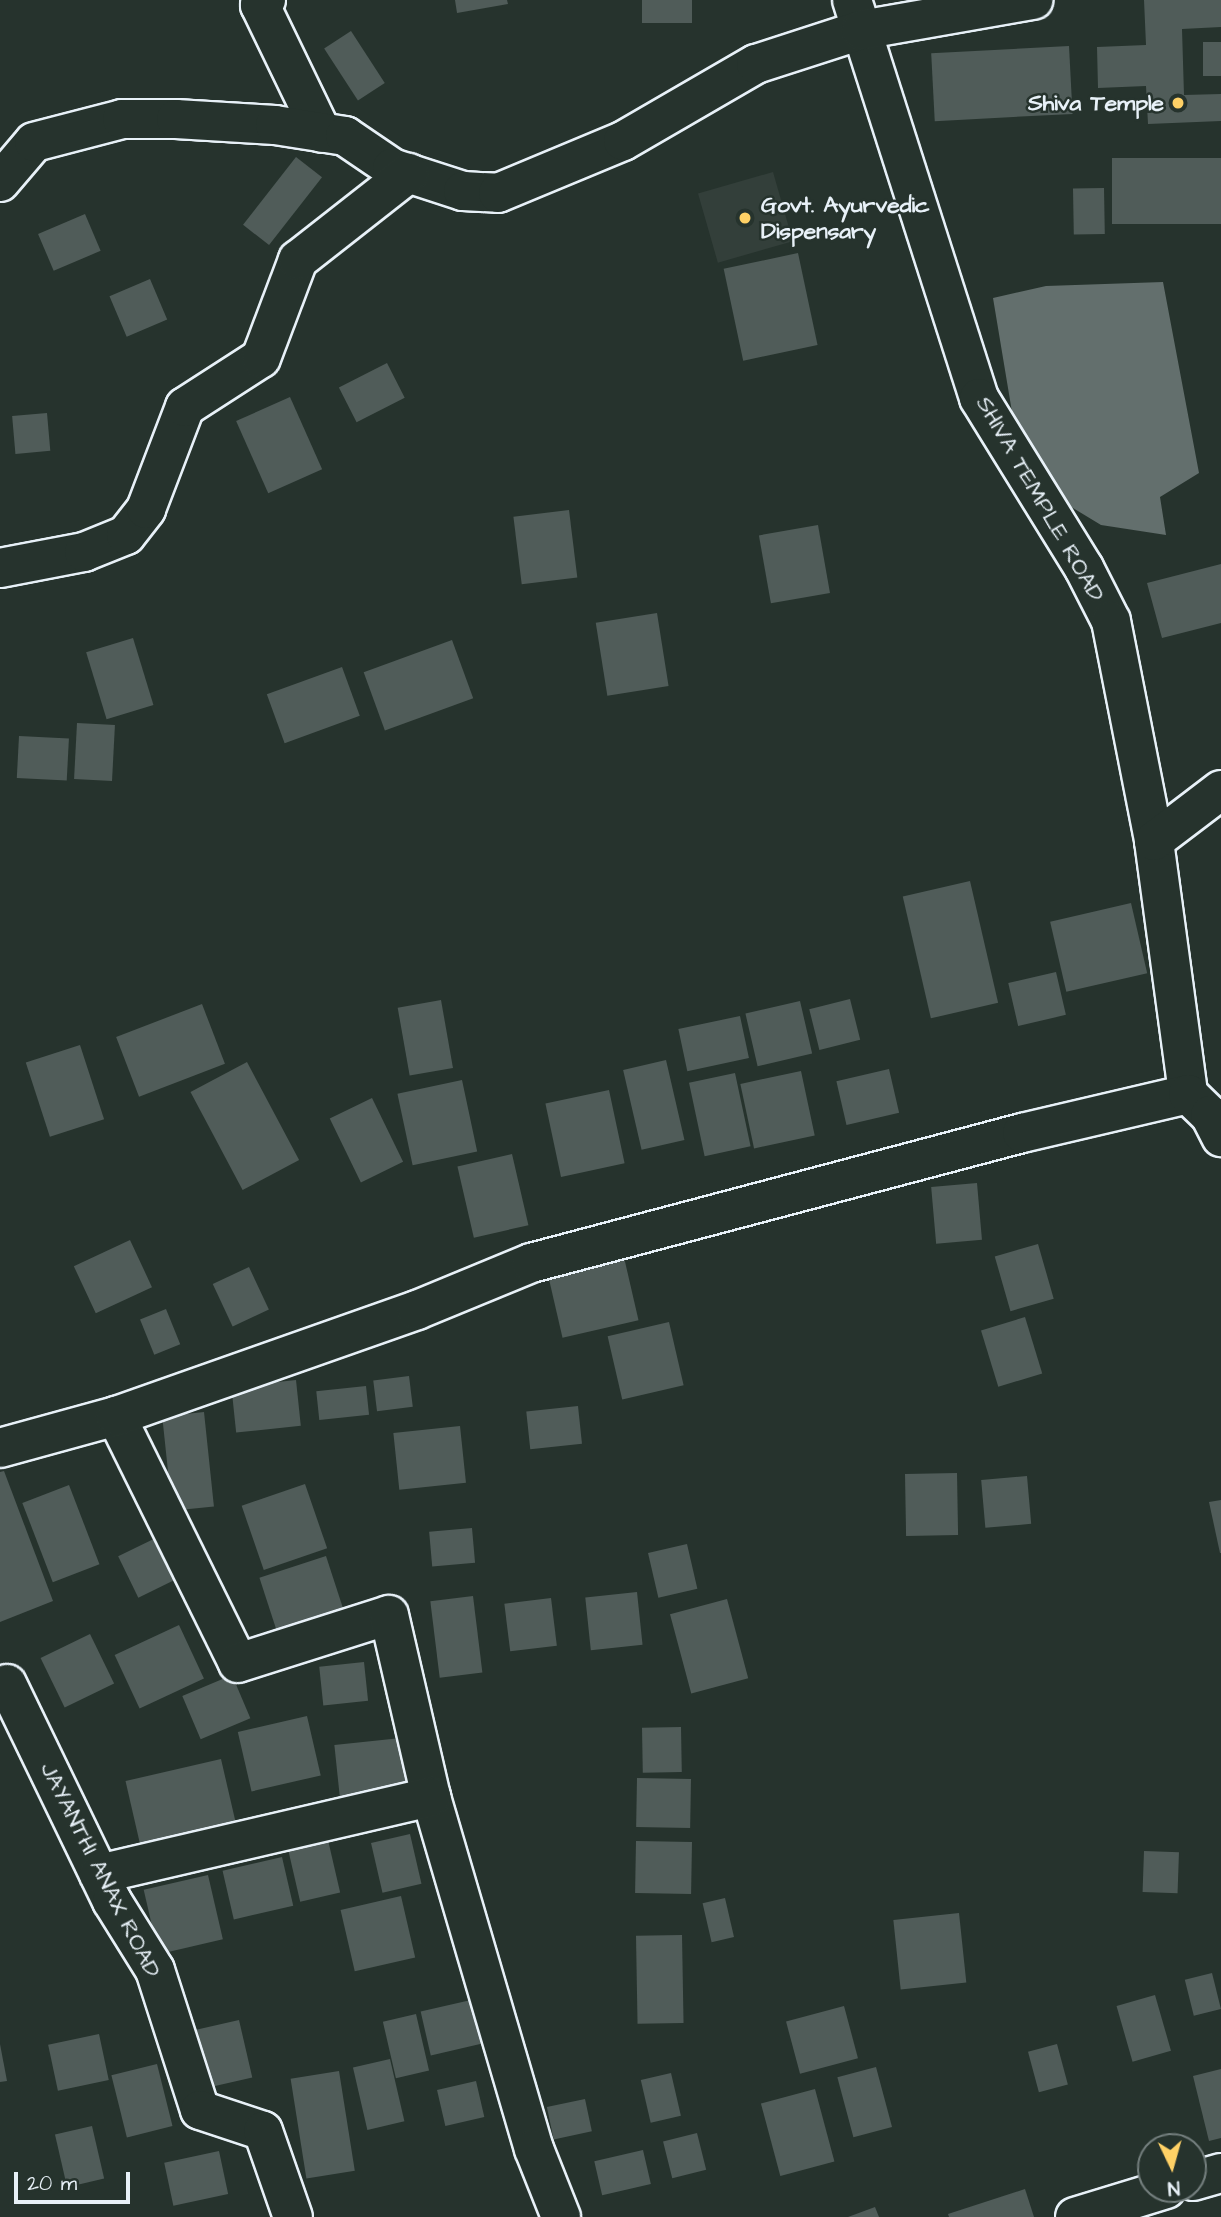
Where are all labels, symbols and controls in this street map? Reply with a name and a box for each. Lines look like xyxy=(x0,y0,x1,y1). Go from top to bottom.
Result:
place label: Shiva Temple xyxy=(1028,89,1164,117)
marker: Shiva Temple xyxy=(1170,95,1186,111)
place label: Govt. Ayurvedic Dispensary xyxy=(761,191,929,245)
marker: Govt. Ayurvedic Dispensary xyxy=(735,208,755,228)
street label: SHIVA TEMPLE ROAD xyxy=(970,391,1110,607)
street label: JAYANTHI ANAX ROAD xyxy=(34,1758,166,1982)
north arrow xyxy=(1137,2133,1207,2203)
scale bar xyxy=(18,2158,133,2202)
text: 20 m xyxy=(27,2169,77,2198)
text: N xyxy=(1167,2173,1181,2201)

